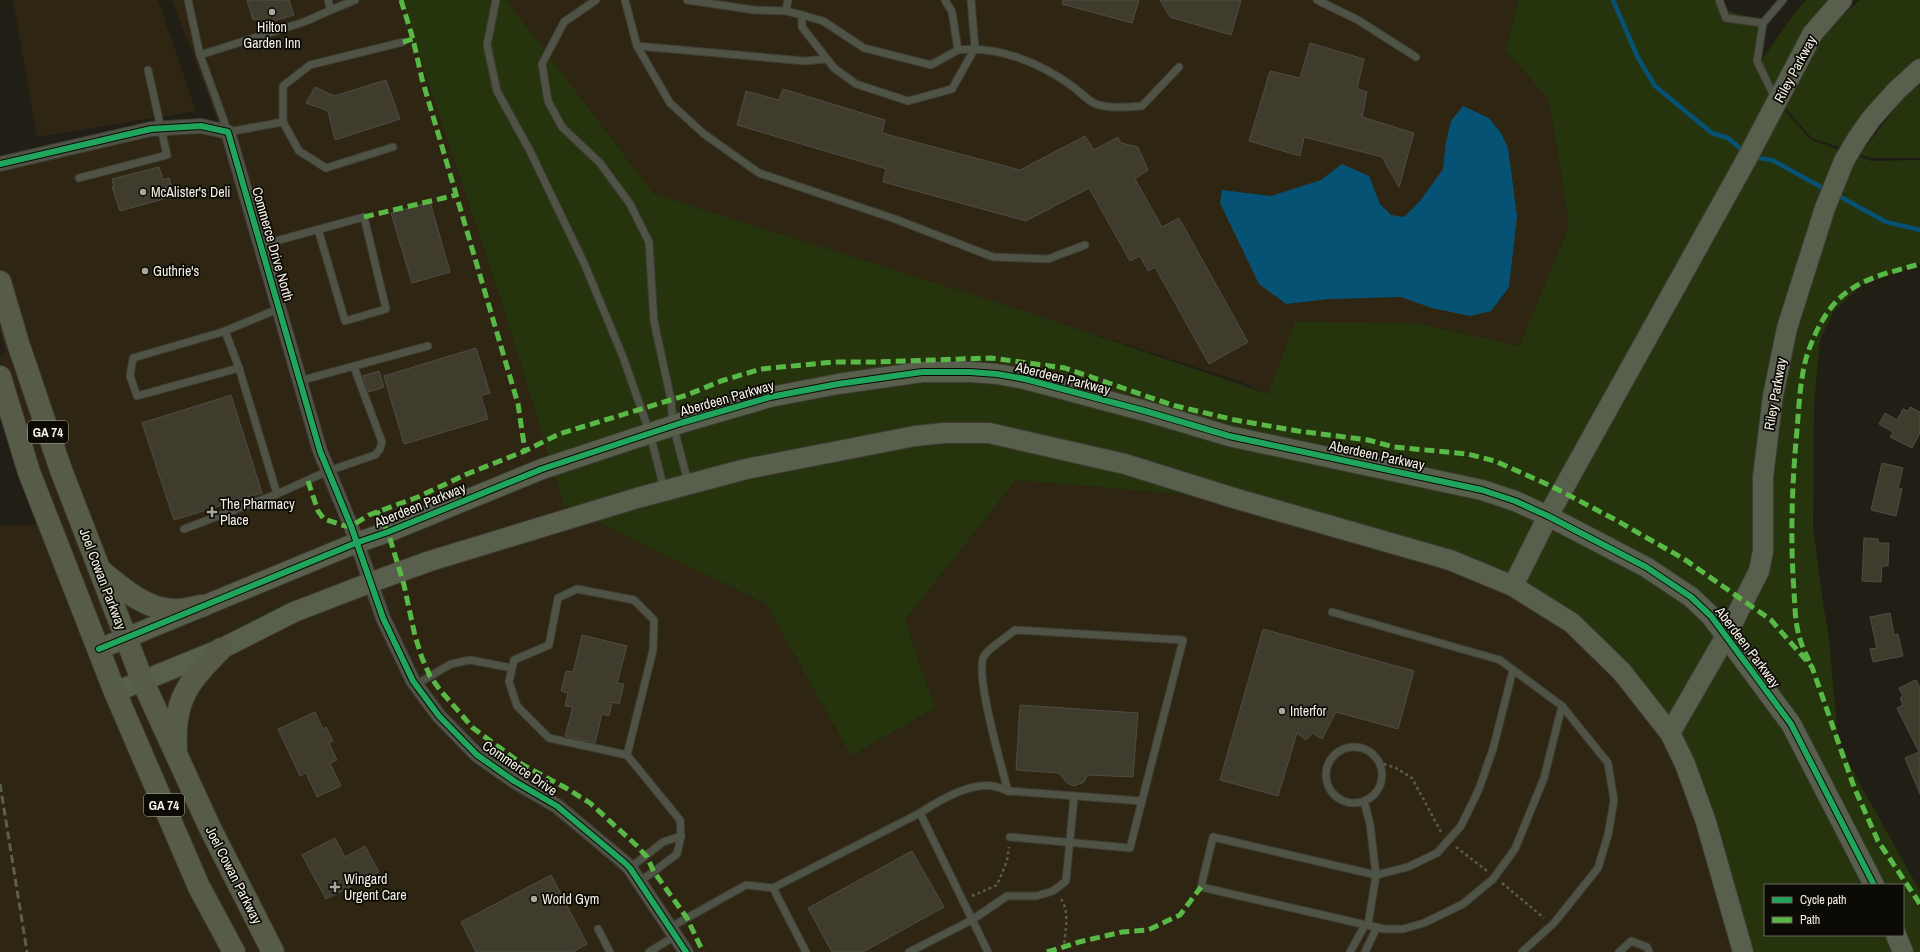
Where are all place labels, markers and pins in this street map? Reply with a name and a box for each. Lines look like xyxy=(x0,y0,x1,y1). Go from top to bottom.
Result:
marker: Hilton Garden Inn xyxy=(267,7,277,17)
place label: Hilton Garden Inn xyxy=(243,18,301,52)
place label: McAlister's Deli xyxy=(151,183,230,201)
marker: McAlister's Deli xyxy=(138,187,148,197)
place label: Guthrie's xyxy=(153,262,199,280)
marker: Guthrie's xyxy=(140,266,150,276)
place label: The Pharmacy Place xyxy=(220,495,295,529)
marker: The Pharmacy Place xyxy=(207,507,217,517)
place label: Interfor xyxy=(1290,702,1327,720)
marker: Interfor xyxy=(1277,706,1287,716)
place label: Wingard Urgent Care xyxy=(344,870,407,904)
marker: Wingard Urgent Care xyxy=(329,881,341,893)
place label: World Gym xyxy=(542,890,599,908)
marker: World Gym xyxy=(529,894,539,904)

